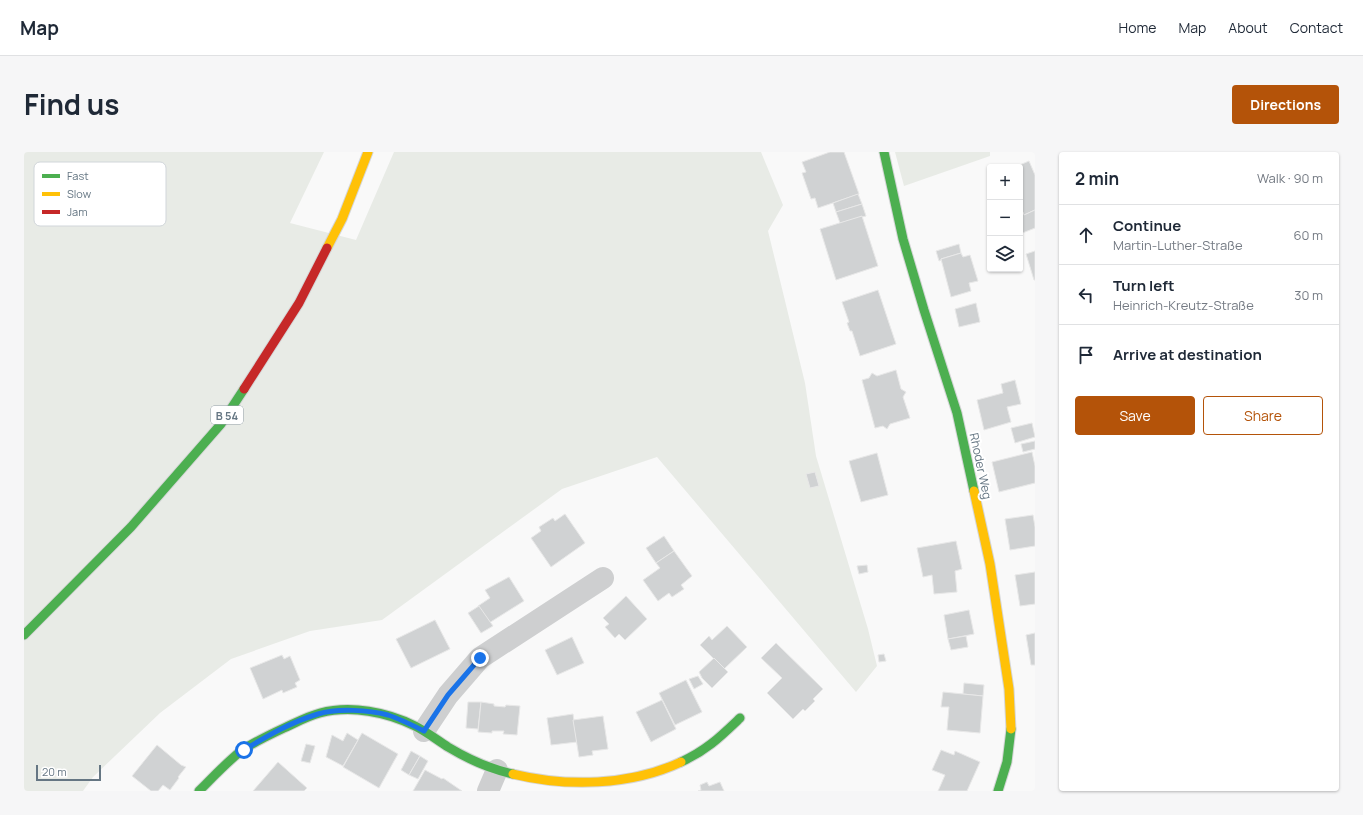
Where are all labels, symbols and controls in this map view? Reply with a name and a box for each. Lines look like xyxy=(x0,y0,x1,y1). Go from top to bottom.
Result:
text: Map xyxy=(20,15,59,41)
text: Home xyxy=(1119,18,1156,37)
text: Map xyxy=(1178,18,1206,37)
text: About xyxy=(1228,18,1268,37)
text: Contact xyxy=(1290,18,1343,37)
text: Find us xyxy=(24,85,119,123)
button: Directions xyxy=(1232,85,1339,124)
legend xyxy=(34,162,166,226)
map controls xyxy=(987,164,1023,272)
button: + xyxy=(987,164,1023,200)
text: 2 min xyxy=(1075,167,1119,190)
text: Fast xyxy=(67,168,89,183)
text: Walk · 90 m xyxy=(1257,169,1323,187)
text: Slow xyxy=(67,186,92,201)
button: − xyxy=(987,200,1023,236)
text: Jam xyxy=(67,204,88,219)
text: Continue xyxy=(1113,215,1181,236)
icon: ahead xyxy=(1075,224,1097,246)
text: 60 m xyxy=(1293,226,1323,244)
button: layers xyxy=(987,236,1023,272)
text: Martin-Luther-Straße xyxy=(1113,236,1243,254)
text: Turn left xyxy=(1113,275,1175,296)
icon: left xyxy=(1075,284,1097,306)
text: 30 m xyxy=(1294,286,1323,304)
text: Heinrich-Kreutz-Straße xyxy=(1113,296,1254,314)
icon: arrive xyxy=(1075,344,1097,366)
text: Arrive at destination xyxy=(1113,344,1262,365)
button: Save xyxy=(1075,396,1195,435)
button: Share xyxy=(1203,396,1323,435)
road number: B 54 xyxy=(211,406,243,424)
street label: Rhoder Weg xyxy=(966,431,996,501)
route end xyxy=(471,649,489,667)
route start xyxy=(235,741,253,759)
scale bar xyxy=(36,763,101,782)
text: 20 m xyxy=(42,764,67,779)

